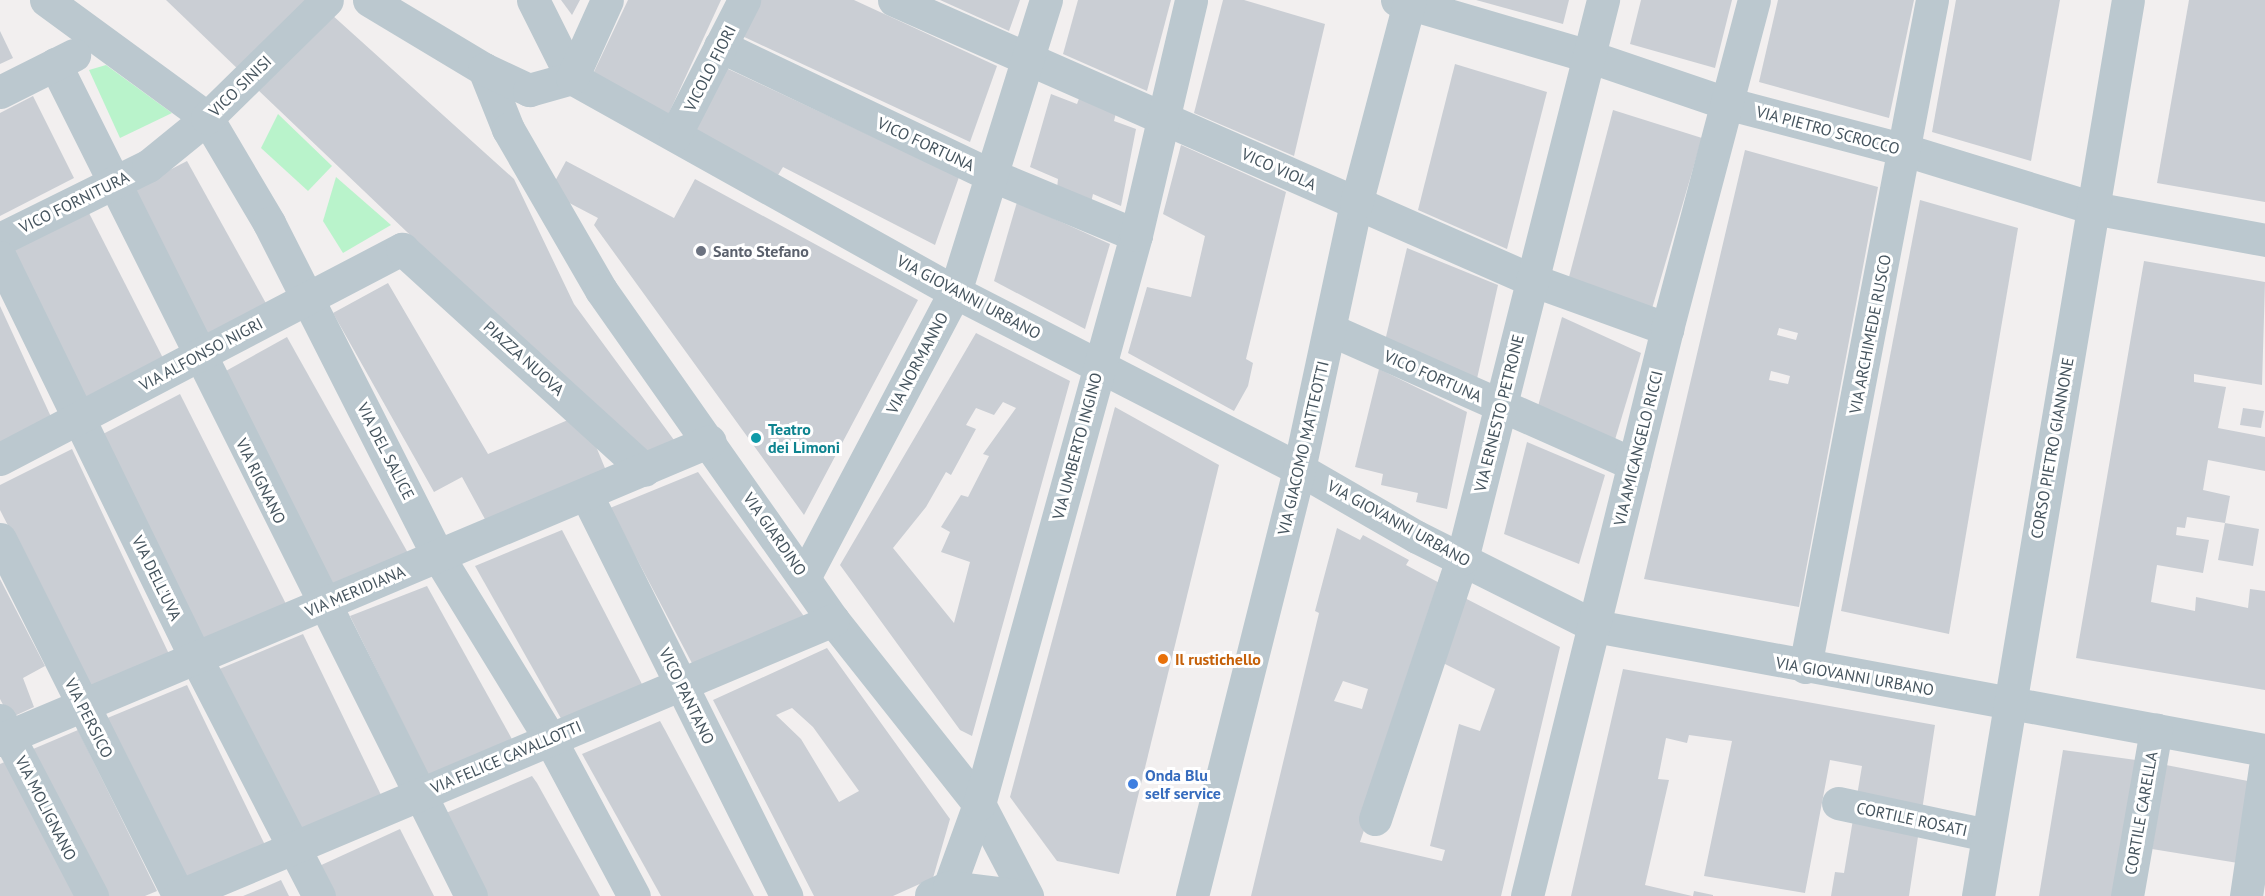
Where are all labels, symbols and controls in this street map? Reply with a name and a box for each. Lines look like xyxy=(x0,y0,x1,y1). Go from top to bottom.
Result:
street label: VICOLO FIORI xyxy=(680,22,740,114)
street label: VICO SINISI xyxy=(205,52,275,120)
street label: VIA PIETRO SCROCCO xyxy=(1754,102,1902,158)
street label: VICO FORTUNA xyxy=(874,113,978,175)
street label: VICO VIOLA xyxy=(1239,144,1319,194)
street label: VICO FORNITURA xyxy=(16,167,132,237)
place label: Santo Stefano xyxy=(713,241,809,261)
marker: Santo Stefano xyxy=(694,244,708,258)
street label: VIA GIOVANNI URBANO xyxy=(893,251,1045,343)
street label: VIA ARCHIMEDE RUSCO xyxy=(1845,252,1895,416)
street label: VIA NORMANNO xyxy=(882,309,952,417)
street label: VIA ALFONSO NIGRI xyxy=(136,313,266,395)
street label: PIAZZA NUOVA xyxy=(479,317,569,399)
street label: VIA ERNESTO PETRONE xyxy=(1470,332,1528,494)
street label: VICO FORTUNA xyxy=(1381,346,1485,406)
street label: CORSO PIETRO GIANNONE xyxy=(2027,356,2077,540)
street label: VIA GIACOMO MATTEOTTI xyxy=(1274,359,1332,537)
street label: VIA AMICANGELO RICCI xyxy=(1609,368,1667,528)
street label: VIA UMBERTO INGINO xyxy=(1048,370,1106,522)
street label: VIA DEL SALICE xyxy=(353,399,419,503)
place label: Teatro dei Limoni xyxy=(768,419,840,457)
marker: Teatro dei Limoni xyxy=(749,431,763,445)
street label: VIA RIGNANO xyxy=(232,435,290,527)
street label: VIA GIOVANNI URBANO xyxy=(1324,476,1474,570)
street label: VIA GIARDINO xyxy=(739,489,811,579)
street label: VIA DELL'UVA xyxy=(128,532,186,624)
street label: VIA MERIDIANA xyxy=(302,561,408,621)
street label: VICO PANTANO xyxy=(655,645,719,747)
place label: Il rustichello xyxy=(1175,649,1261,669)
marker: Il rustichello xyxy=(1156,652,1170,666)
street label: VIA GIOVANNI URBANO xyxy=(1774,653,1936,699)
street label: VIA PERSICO xyxy=(61,675,117,761)
street label: VIA FELICE CAVALLOTTI xyxy=(427,716,585,798)
street label: CORTILE CARELLA xyxy=(2121,750,2161,876)
street label: VIA MOLIGNANO xyxy=(11,752,81,864)
place label: Onda Blu self service xyxy=(1145,765,1221,803)
marker: Onda Blu self service xyxy=(1126,777,1140,791)
street label: CORTILE ROSATI xyxy=(1855,798,1969,840)

